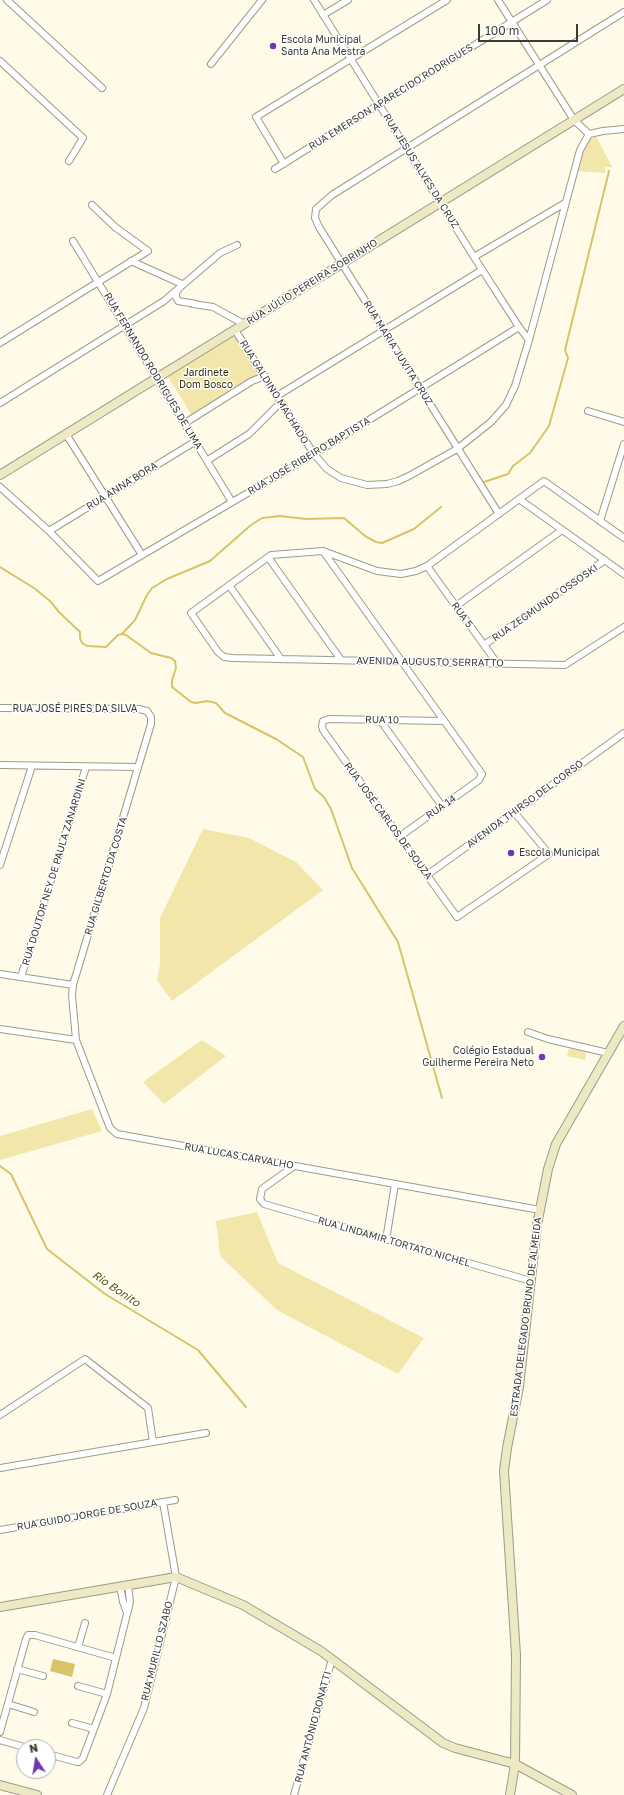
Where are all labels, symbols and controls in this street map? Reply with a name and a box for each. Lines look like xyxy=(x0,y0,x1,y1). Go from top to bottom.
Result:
scale bar xyxy=(480,16,580,42)
text: 100 m xyxy=(485,23,519,38)
place label: Escola Municipal Santa Ana Mestra xyxy=(281,34,365,58)
marker: Escola Municipal Santa Ana Mestra xyxy=(268,41,278,51)
street label: RUA EMERSON APARECIDO RODRIGUES xyxy=(307,41,475,153)
street label: RUA JESUS ALVES DA CRUZ xyxy=(381,111,461,231)
street label: RUA JÚLIO PEREIRA SOBRINHO xyxy=(244,237,380,327)
street label: RUA FERNANDO RODRIGUES DE LIMA xyxy=(101,290,205,452)
street label: RUA MARIA JUVITA CRUZ xyxy=(361,298,435,408)
street label: RUA GALDINO MACHADO xyxy=(237,338,311,446)
park label: Jardinete Dom Bosco xyxy=(179,367,233,390)
street label: RUA JOSÉ RIBEIRO BAPTISTA xyxy=(246,415,372,497)
street label: RUA ANNA BORA xyxy=(84,459,160,513)
street label: RUA ZEGMUNDO OSSOSKI xyxy=(490,562,600,644)
street label: RUA 5 xyxy=(449,600,475,630)
street label: AVENIDA AUGUSTO SERRATTO xyxy=(356,655,504,669)
street label: RUA JOSÉ PIRES DA SILVA xyxy=(12,703,138,715)
street label: RUA 10 xyxy=(365,714,399,726)
street label: AVENIDA THIRSO DEL CORSO xyxy=(464,758,586,850)
street label: RUA JOSÉ CARLOS DE SOUZA xyxy=(341,760,435,882)
street label: RUA DOUTOR NEY DE PAULA ZANARDINI xyxy=(20,777,88,967)
street label: RUA 14 xyxy=(424,792,458,822)
street label: RUA GILBERTO DA COSTA xyxy=(82,816,130,936)
place label: Escola Municipal xyxy=(519,847,600,859)
marker: Escola Municipal xyxy=(506,848,516,858)
place label: Colégio Estadual Guilherme Pereira Neto xyxy=(422,1045,534,1068)
marker: Colégio Estadual Guilherme Pereira Neto xyxy=(537,1052,547,1062)
street label: RUA LUCAS CARVALHO xyxy=(183,1140,295,1172)
street label: RUA LINDAMIR TORTATO NICHEL xyxy=(316,1214,472,1270)
street label: ESTRADA DELEGADO BRUNO DE ALMEIDA xyxy=(508,1217,544,1417)
water label: Rio Bonito xyxy=(90,1268,142,1310)
street label: RUA GUIDO JORGE DE SOUZA xyxy=(16,1497,158,1533)
street label: RUA MURILLO SZABO xyxy=(139,1600,175,1702)
street label: RUA ANTÔNIO DONATTI xyxy=(292,1670,334,1784)
north arrow xyxy=(16,1739,56,1779)
text: N xyxy=(28,1741,39,1755)

